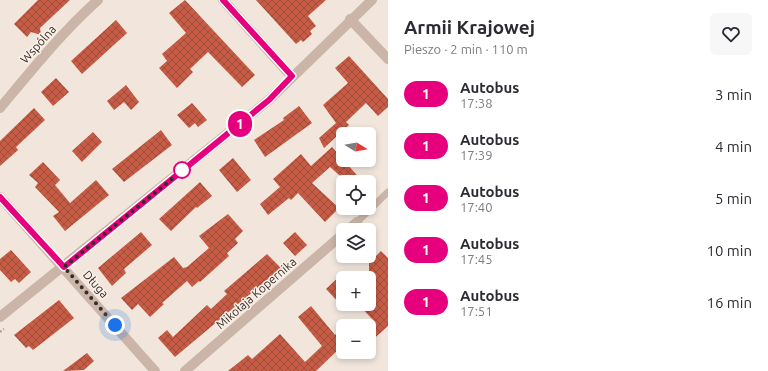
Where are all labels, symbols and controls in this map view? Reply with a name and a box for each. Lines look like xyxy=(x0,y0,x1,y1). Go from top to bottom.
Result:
button: heart xyxy=(710,13,752,55)
text: Armii Krajowej xyxy=(404,16,535,38)
street label: Wspólna xyxy=(18,22,58,66)
text: Pieszo · 2 min · 110 m xyxy=(404,42,528,56)
text: Autobus xyxy=(460,79,519,96)
text: 1 xyxy=(422,86,430,102)
text: 3 min xyxy=(715,86,752,103)
text: 17:38 xyxy=(460,96,493,110)
line badge: 1 xyxy=(227,111,253,137)
text: 1 xyxy=(236,116,244,132)
north arrow xyxy=(336,127,376,167)
map controls xyxy=(336,127,376,359)
text: Autobus xyxy=(460,131,519,148)
text: 1 xyxy=(422,138,430,154)
text: 4 min xyxy=(715,138,752,155)
text: 17:39 xyxy=(460,148,493,162)
unlabelled marker xyxy=(173,161,191,179)
button: locate xyxy=(336,175,376,215)
text: Autobus xyxy=(460,183,519,200)
text: 1 xyxy=(422,190,430,206)
text: 5 min xyxy=(715,190,752,207)
text: 17:40 xyxy=(460,200,493,214)
button: layers xyxy=(336,223,376,263)
text: Autobus xyxy=(460,235,519,252)
text: 1 xyxy=(422,242,430,258)
text: 10 min xyxy=(706,242,752,259)
text: 17:45 xyxy=(460,252,493,266)
street label: Mikołaja Kopernika xyxy=(213,255,299,331)
street label: Długa xyxy=(81,268,111,300)
button: + xyxy=(336,271,376,311)
text: Autobus xyxy=(460,287,519,304)
text: 1 xyxy=(422,294,430,310)
text: 16 min xyxy=(706,294,752,311)
text: 17:51 xyxy=(460,304,493,318)
your location xyxy=(105,315,125,335)
button: − xyxy=(336,319,376,359)

